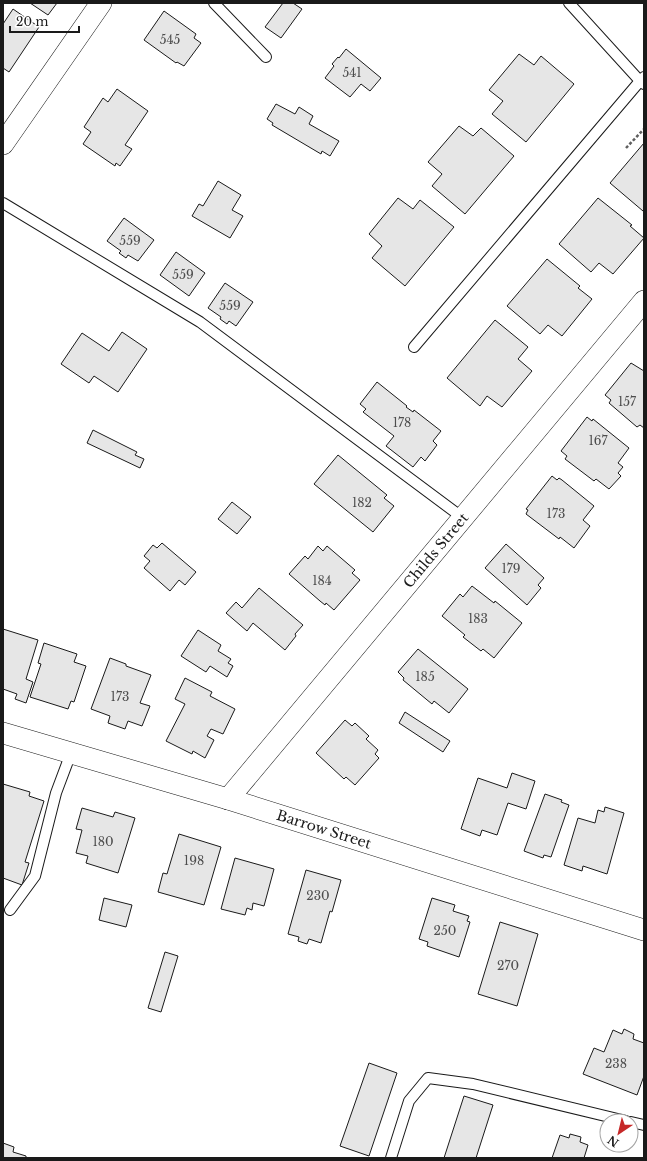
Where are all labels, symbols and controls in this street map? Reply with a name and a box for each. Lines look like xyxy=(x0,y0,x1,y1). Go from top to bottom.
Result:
scale bar xyxy=(10,8,79,34)
text: 20 m xyxy=(16,14,48,29)
house number: 545 xyxy=(160,32,181,47)
house number: 541 xyxy=(342,65,362,80)
house number: 559 xyxy=(119,233,141,248)
house number: 559 xyxy=(172,267,194,282)
house number: 559 xyxy=(219,298,241,313)
house number: 157 xyxy=(618,394,637,409)
house number: 178 xyxy=(393,415,411,430)
house number: 167 xyxy=(588,433,609,448)
house number: 182 xyxy=(352,495,372,510)
house number: 173 xyxy=(547,506,565,521)
street label: Childs Street xyxy=(399,509,473,591)
house number: 179 xyxy=(501,561,521,576)
house number: 184 xyxy=(312,573,332,588)
house number: 183 xyxy=(468,611,488,626)
house number: 185 xyxy=(415,669,435,684)
house number: 173 xyxy=(111,689,129,704)
street label: Barrow Street xyxy=(274,806,374,853)
house number: 180 xyxy=(92,834,114,849)
house number: 198 xyxy=(184,853,204,868)
house number: 230 xyxy=(306,888,330,903)
house number: 250 xyxy=(434,923,456,938)
house number: 270 xyxy=(497,958,519,973)
house number: 238 xyxy=(605,1056,627,1071)
north arrow xyxy=(599,1113,639,1153)
text: N xyxy=(604,1132,622,1150)

